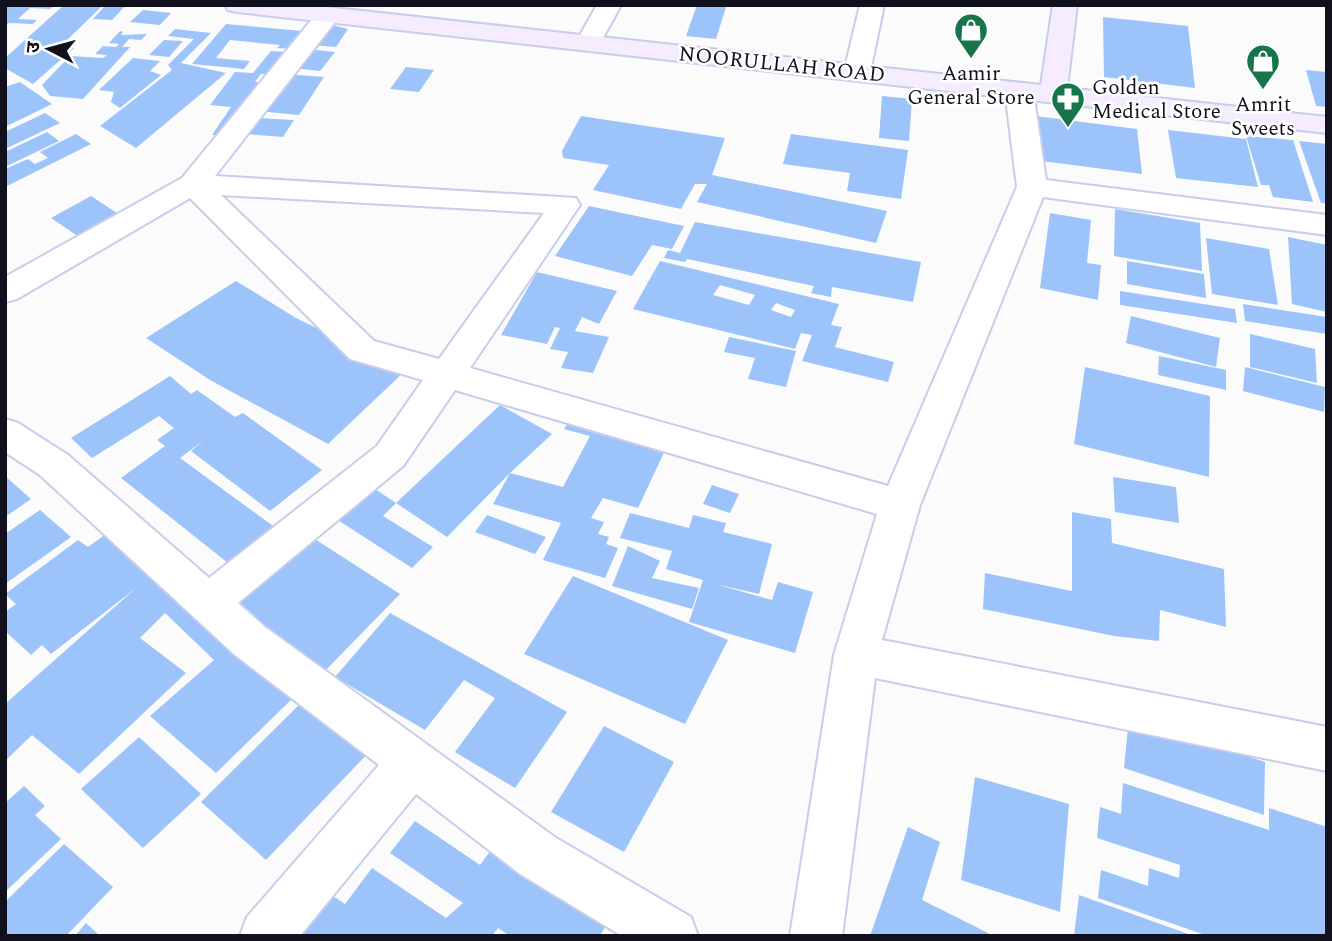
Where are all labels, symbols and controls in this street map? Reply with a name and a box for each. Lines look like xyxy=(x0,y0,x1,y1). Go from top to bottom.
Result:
shop icon: Aamir General Store xyxy=(952,11,990,60)
north arrow xyxy=(14,14,84,84)
street label: NOORULLAH ROAD xyxy=(677,38,887,92)
text: उ xyxy=(19,39,49,54)
shop icon: Amrit Sweets xyxy=(1244,42,1282,91)
place label: Aamir General Store xyxy=(907,58,1035,114)
place label: Golden Medical Store xyxy=(1092,72,1221,128)
pharmacy icon: Golden Medical Store xyxy=(1049,80,1087,129)
place label: Amrit Sweets xyxy=(1231,89,1295,145)

